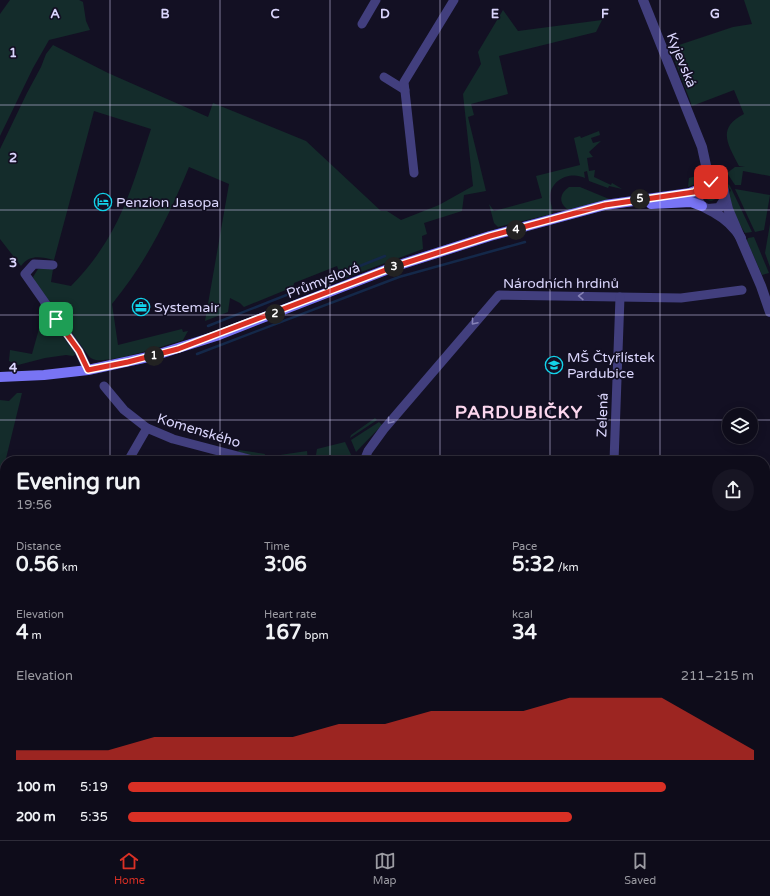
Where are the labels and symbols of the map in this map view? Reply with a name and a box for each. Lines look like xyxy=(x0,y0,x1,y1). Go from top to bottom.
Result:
text: A xyxy=(50,6,60,22)
text: B xyxy=(160,6,170,22)
text: C xyxy=(270,6,280,22)
text: D xyxy=(380,6,390,22)
text: E xyxy=(491,6,499,22)
text: F xyxy=(601,6,609,22)
text: G xyxy=(710,6,720,22)
street label: Kyjevská xyxy=(663,30,700,90)
text: 1 xyxy=(9,45,17,61)
text: 2 xyxy=(9,150,17,166)
pin xyxy=(694,165,728,199)
pin: 5 xyxy=(630,189,650,209)
hotel icon: Penzion Jasopa xyxy=(93,192,113,212)
place label: Penzion Jasopa xyxy=(116,194,219,211)
pin: 4 xyxy=(506,220,526,240)
text: 3 xyxy=(9,255,17,271)
pin: 3 xyxy=(384,257,404,277)
street label: Průmyslová xyxy=(284,259,362,302)
street label: Národních hrdinů xyxy=(503,275,619,292)
one-way arrow xyxy=(578,292,584,300)
office icon: Systemair xyxy=(131,297,151,317)
place label: Systemair xyxy=(154,299,220,316)
pin xyxy=(39,302,73,336)
pin: 2 xyxy=(265,304,285,324)
one-way arrow xyxy=(472,317,479,325)
pin: 1 xyxy=(144,346,164,366)
place label: MŠ Čtyřlístek Pardubice xyxy=(567,349,655,382)
school or university icon: MŠ Čtyřlístek Pardubice xyxy=(544,355,564,375)
text: 4 xyxy=(9,360,18,376)
street label: Zelená xyxy=(593,392,612,438)
district label: PARDUBIČKY xyxy=(455,401,583,423)
street label: Komenského xyxy=(155,410,243,451)
one-way arrow xyxy=(388,416,395,424)

